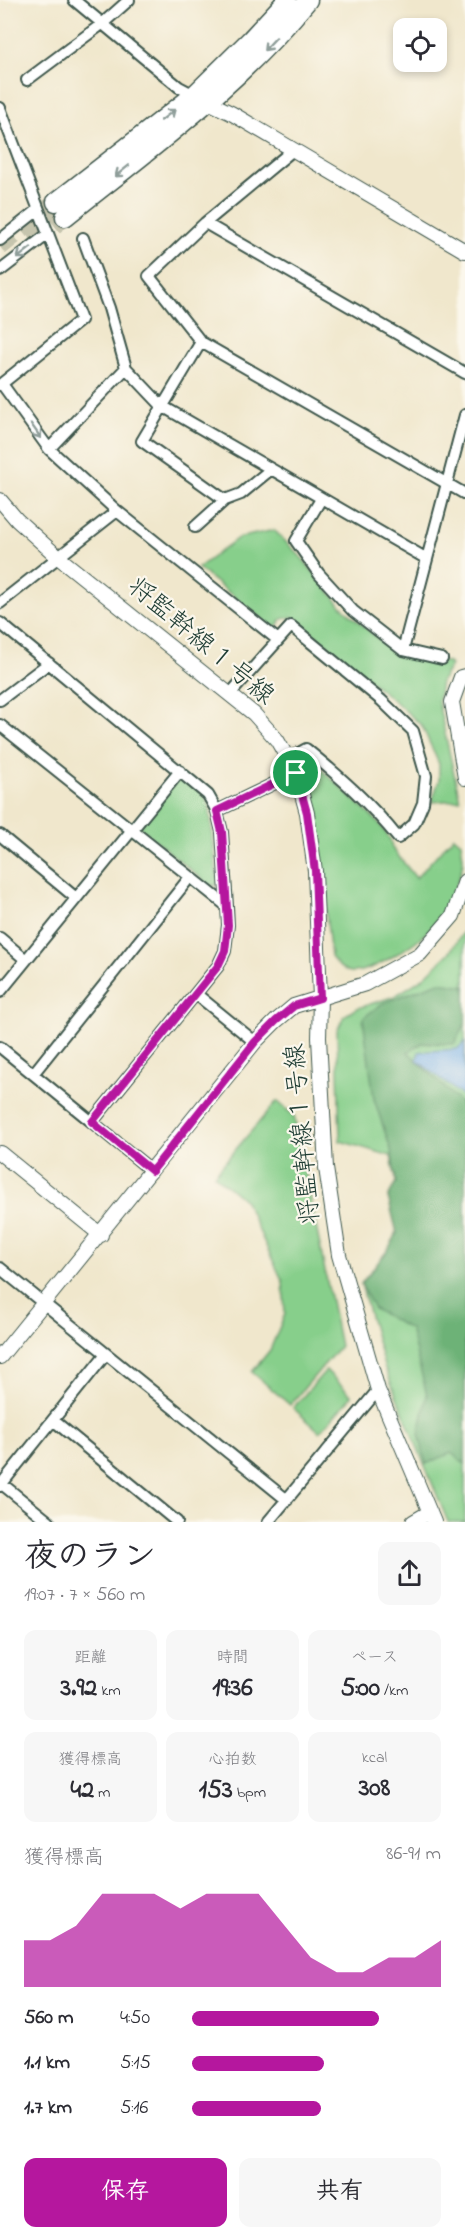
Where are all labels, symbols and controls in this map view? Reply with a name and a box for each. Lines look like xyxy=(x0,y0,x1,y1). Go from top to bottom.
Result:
map controls xyxy=(393,18,447,72)
button: locate xyxy=(393,18,447,72)
one-way arrow xyxy=(263,37,277,52)
one-way arrow xyxy=(160,108,176,121)
one-way arrow xyxy=(114,165,130,178)
one-way arrow xyxy=(16,246,32,259)
one-way arrow xyxy=(30,423,42,439)
street label: 将監幹線１号線 xyxy=(118,569,282,715)
pin xyxy=(270,747,321,798)
icon: arrive xyxy=(279,756,312,789)
street label: 将監幹線１号線 xyxy=(277,1042,331,1226)
text: 夜のラン xyxy=(24,1534,156,1582)
button: share xyxy=(378,1542,441,1605)
text: 19:07 · 7 × 560 m xyxy=(24,1581,145,1610)
text: 距離 xyxy=(74,1646,107,1670)
text: 時間 xyxy=(216,1646,249,1670)
text: ペース xyxy=(351,1646,398,1670)
text: 3.92 xyxy=(60,1670,97,1708)
text: 19:36 xyxy=(212,1670,253,1708)
text: 5:00 xyxy=(341,1670,380,1708)
text: km xyxy=(97,1679,121,1703)
text: /km xyxy=(380,1679,408,1703)
text: kcal xyxy=(362,1746,387,1770)
text: 獲得標高 xyxy=(58,1748,123,1772)
text: 心拍数 xyxy=(208,1748,257,1772)
text: 308 xyxy=(359,1770,390,1808)
text: 42 xyxy=(70,1772,94,1810)
text: 153 xyxy=(199,1772,233,1810)
text: m xyxy=(94,1781,111,1805)
text: bpm xyxy=(233,1781,266,1805)
text: 86–91 m xyxy=(386,1840,441,1869)
text: 獲得標高 xyxy=(24,1844,104,1873)
text: 560 m xyxy=(24,2004,73,2033)
text: 4:50 xyxy=(120,2004,150,2033)
text: 1.1 km xyxy=(24,2049,70,2078)
text: 5:15 xyxy=(120,2049,151,2078)
text: 1.7 km xyxy=(24,2094,72,2123)
text: 5:16 xyxy=(120,2094,148,2123)
button: 保存 xyxy=(24,2158,227,2227)
button: 共有 xyxy=(239,2158,441,2227)

